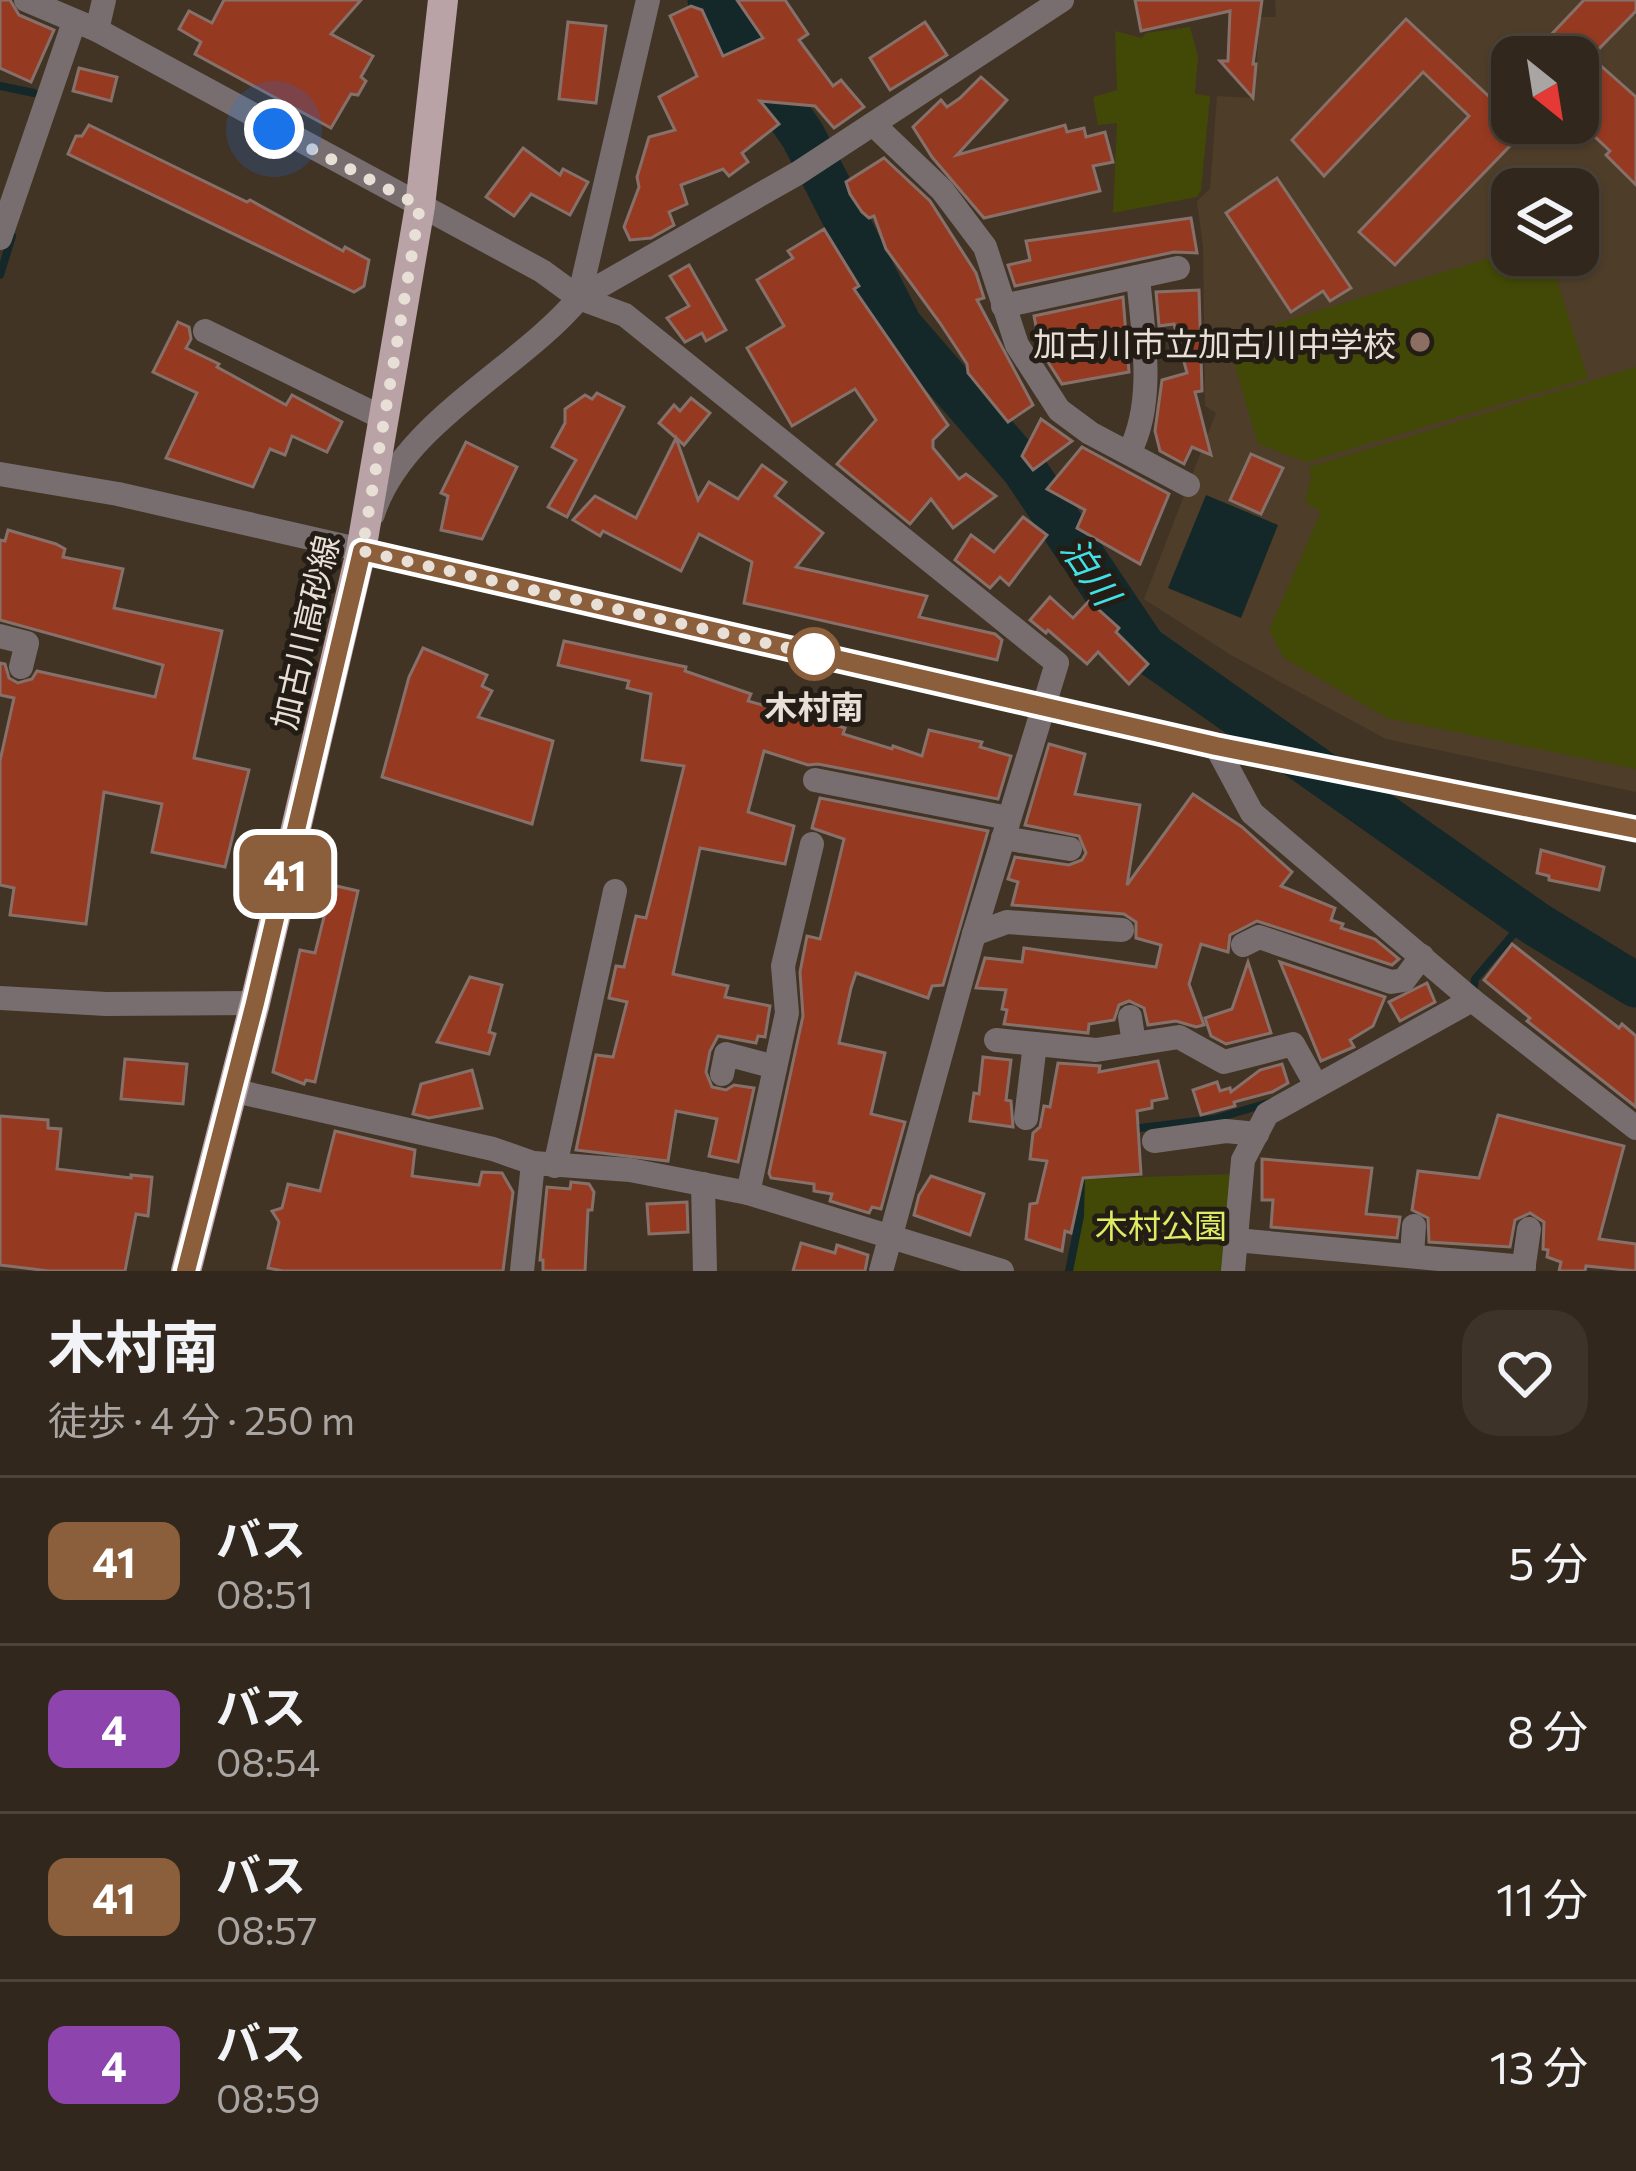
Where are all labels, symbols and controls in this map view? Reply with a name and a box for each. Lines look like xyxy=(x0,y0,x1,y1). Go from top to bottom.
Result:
north arrow xyxy=(1491,36,1599,144)
map controls xyxy=(1491,36,1599,276)
your location xyxy=(244,99,304,159)
button: layers xyxy=(1491,168,1599,276)
place label: 加古川市立加古川中学校 xyxy=(1033,322,1396,363)
marker: 加古川市立加古川中学校 xyxy=(1407,329,1433,355)
water label: 泊川 xyxy=(1054,528,1133,615)
street label: 加古川高砂線 xyxy=(262,531,346,733)
marker: 木村南 xyxy=(789,629,839,679)
place label: 木村南 xyxy=(765,685,864,726)
line badge: 41 xyxy=(231,835,339,913)
text: 41 xyxy=(263,848,307,900)
park label: 木村公園 xyxy=(1095,1204,1227,1245)
text: 木村南 xyxy=(48,1310,219,1380)
button: heart xyxy=(1462,1310,1588,1436)
text: 徒歩 · 4 分 · 250 m xyxy=(48,1395,355,1443)
text: バス xyxy=(216,1510,306,1565)
text: 5 分 xyxy=(1509,1534,1588,1589)
text: 41 xyxy=(92,1535,136,1587)
text: 08:51 xyxy=(216,1569,313,1617)
text: バス xyxy=(216,1678,306,1733)
text: 8 分 xyxy=(1507,1702,1588,1757)
text: 4 xyxy=(101,1703,127,1755)
text: 08:54 xyxy=(216,1737,320,1785)
text: バス xyxy=(216,1846,306,1901)
text: 11 分 xyxy=(1496,1870,1588,1925)
text: 41 xyxy=(92,1871,136,1923)
text: 08:57 xyxy=(216,1905,317,1953)
text: バス xyxy=(216,2014,306,2069)
text: 13 分 xyxy=(1489,2038,1588,2093)
text: 4 xyxy=(101,2039,127,2091)
text: 08:59 xyxy=(216,2073,320,2121)

